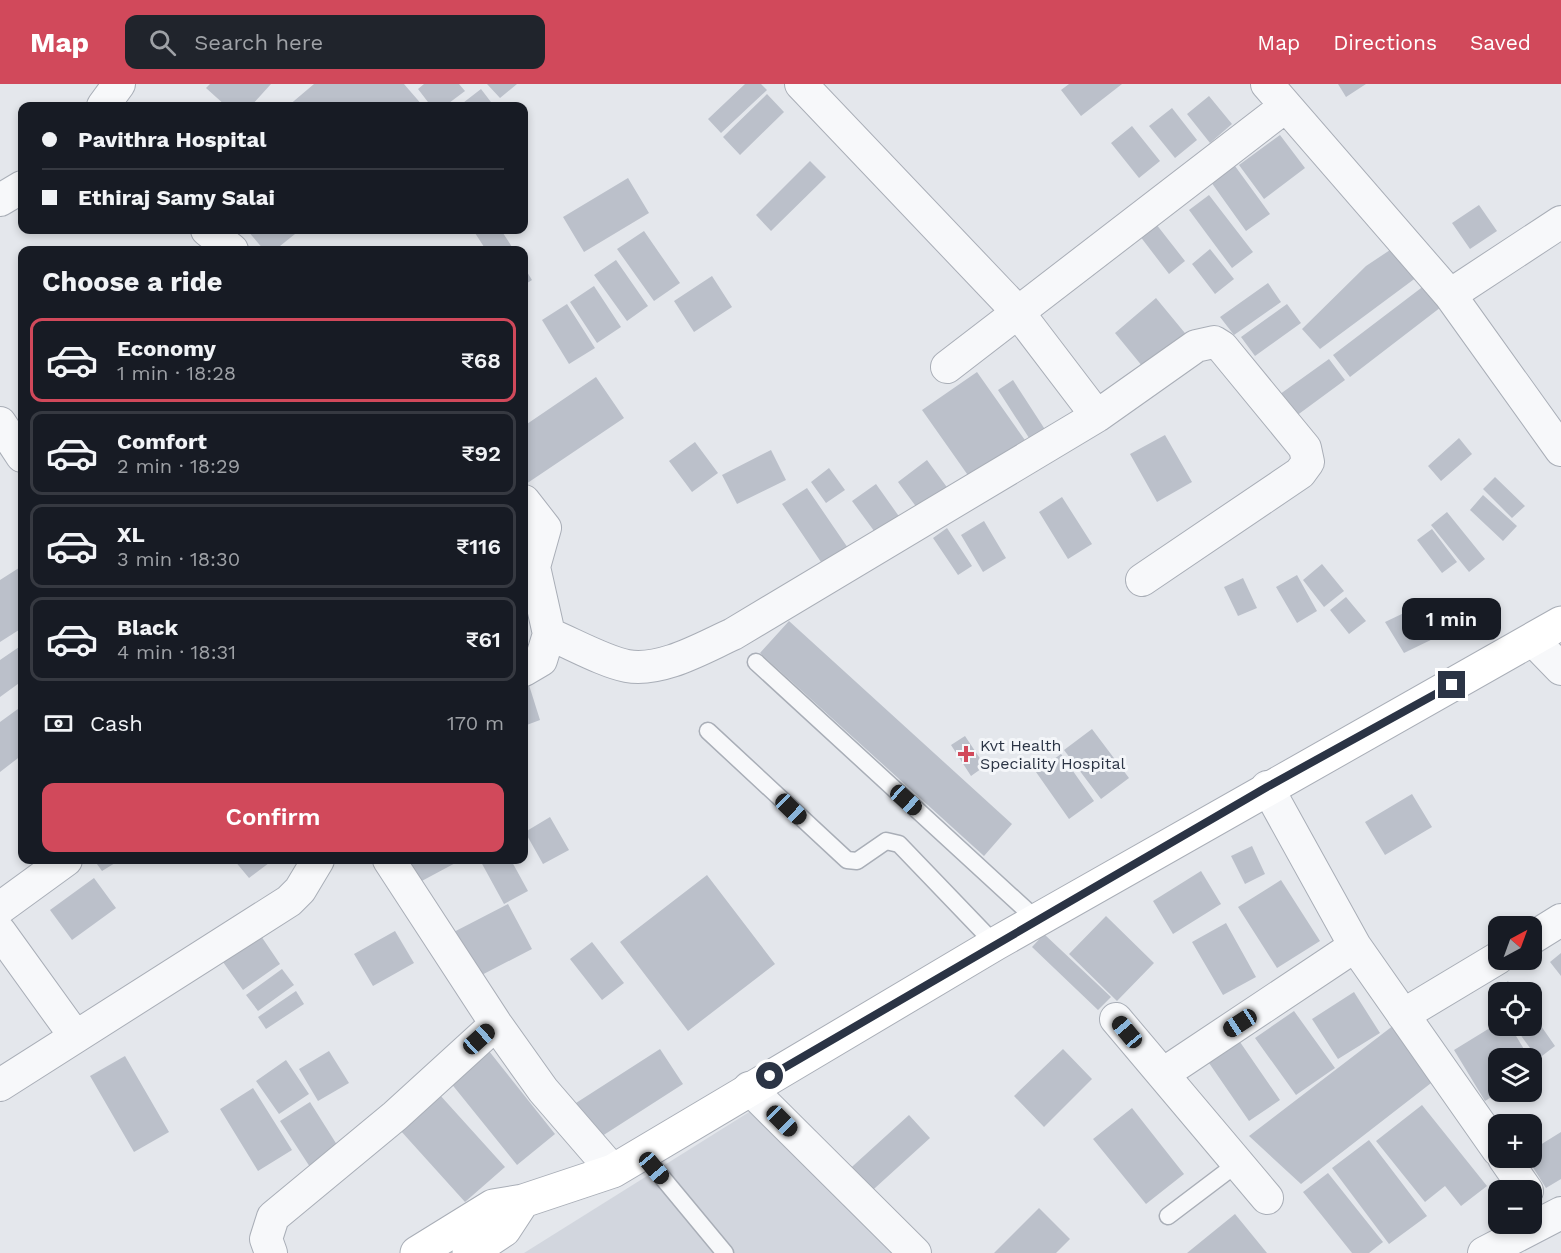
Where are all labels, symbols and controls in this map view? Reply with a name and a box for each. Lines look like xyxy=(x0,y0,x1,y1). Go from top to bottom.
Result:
search box xyxy=(125,15,545,69)
text: Map xyxy=(30,26,89,59)
icon: search xyxy=(146,26,179,59)
text: Search here xyxy=(194,30,323,55)
text: Map xyxy=(1257,30,1300,55)
text: Directions xyxy=(1333,30,1437,55)
text: Saved xyxy=(1470,30,1531,55)
text: Pavithra Hospital xyxy=(78,127,266,152)
text: Ethiraj Samy Salai xyxy=(78,185,275,210)
text: Choose a ride xyxy=(42,266,222,298)
icon: car xyxy=(45,333,99,387)
text: Economy xyxy=(117,336,216,361)
text: ₹68 xyxy=(461,348,501,373)
text: 1 min · 18:28 xyxy=(117,361,236,385)
icon: car xyxy=(45,426,99,480)
text: Comfort xyxy=(117,429,207,454)
text: ₹92 xyxy=(462,441,501,466)
text: 2 min · 18:29 xyxy=(117,454,240,478)
icon: car xyxy=(45,519,99,573)
text: XL xyxy=(117,522,145,547)
text: ₹116 xyxy=(456,534,501,559)
text: 3 min · 18:30 xyxy=(117,547,240,571)
callout: 1 min xyxy=(1402,598,1502,640)
text: 1 min xyxy=(1426,607,1477,631)
icon: car xyxy=(45,612,99,666)
text: Black xyxy=(117,615,178,640)
text: ₹61 xyxy=(466,627,501,652)
text: 4 min · 18:31 xyxy=(117,640,236,664)
route end xyxy=(1438,671,1465,698)
icon: cash xyxy=(42,707,75,740)
text: Cash xyxy=(90,711,143,736)
text: 170 m xyxy=(447,711,504,735)
place label: Kvt Health Speciality Hospital xyxy=(980,736,1126,773)
marker: Kvt Health Speciality Hospital xyxy=(957,745,975,763)
car xyxy=(887,781,925,819)
button: Confirm xyxy=(42,783,504,852)
car xyxy=(772,790,810,828)
north arrow xyxy=(1488,916,1542,970)
map controls xyxy=(1488,916,1542,1234)
button: locate xyxy=(1488,982,1542,1036)
car xyxy=(1220,1006,1260,1040)
car xyxy=(1109,1012,1145,1052)
car xyxy=(460,1020,498,1058)
button: layers xyxy=(1488,1048,1542,1102)
route start xyxy=(756,1062,783,1089)
car xyxy=(763,1102,801,1140)
button: + xyxy=(1488,1114,1542,1168)
car xyxy=(636,1148,672,1188)
button: − xyxy=(1488,1180,1542,1234)

